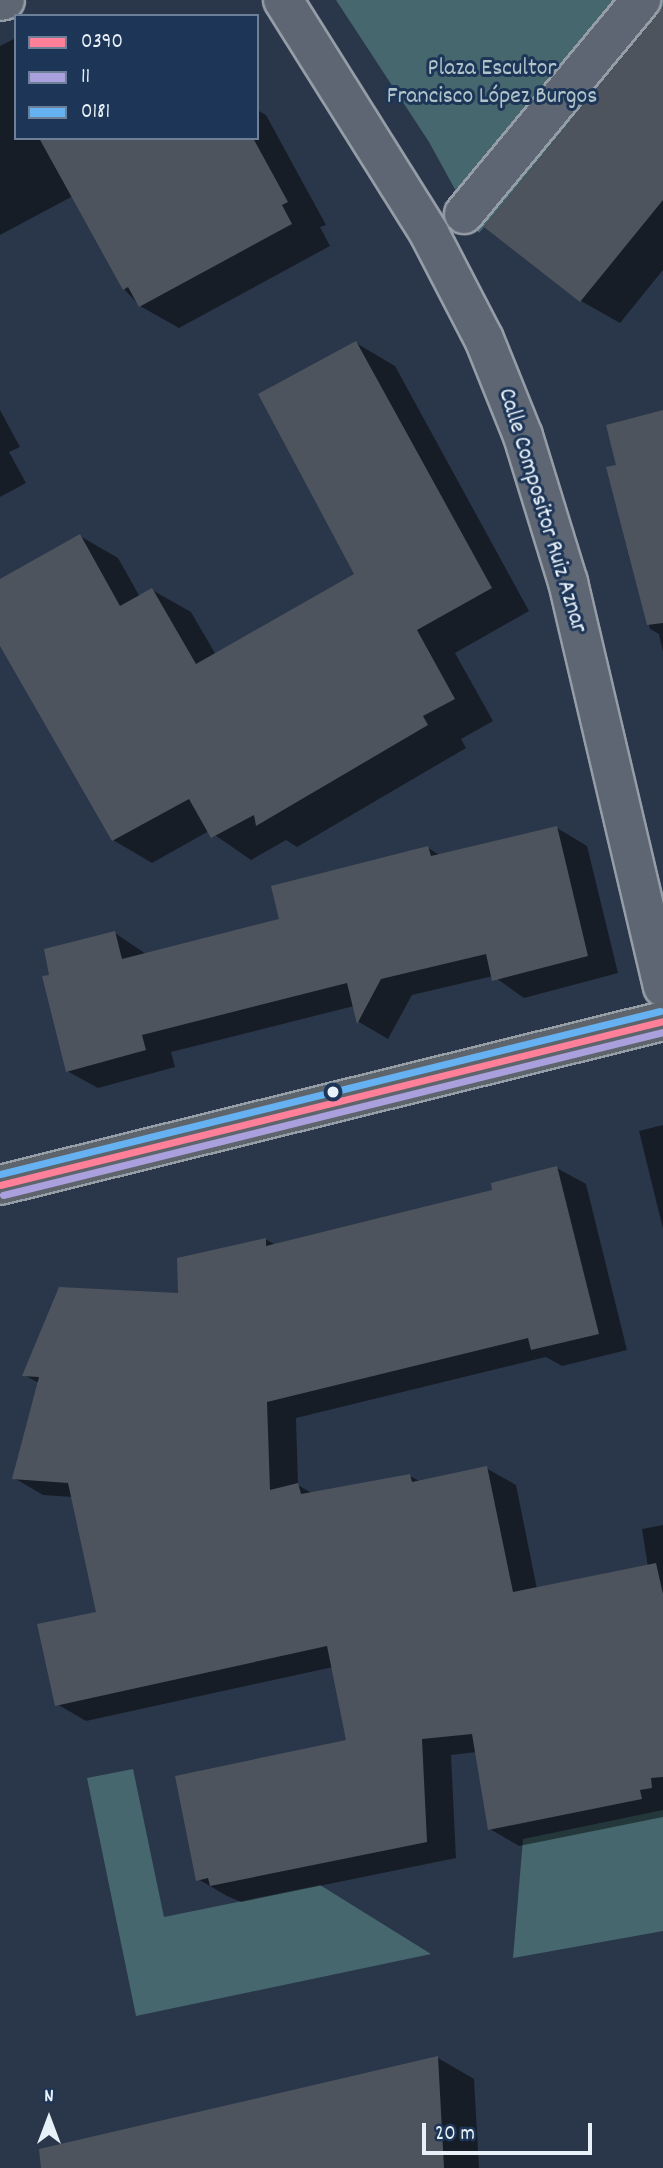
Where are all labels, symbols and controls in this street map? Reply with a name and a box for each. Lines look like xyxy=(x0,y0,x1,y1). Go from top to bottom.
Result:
legend xyxy=(14,14,259,140)
text: 0390 xyxy=(81,28,123,58)
park label: Plaza Escultor Francisco López Burgos xyxy=(387,56,597,112)
text: 11 xyxy=(81,63,90,93)
text: 0181 xyxy=(81,98,110,128)
street label: Calle Compositor Ruiz Aznar xyxy=(490,385,592,637)
unlabelled marker xyxy=(326,1085,340,1099)
north arrow xyxy=(14,2084,84,2154)
text: N xyxy=(44,2084,54,2111)
scale bar xyxy=(425,2108,595,2152)
text: 20 m xyxy=(435,2120,475,2150)

